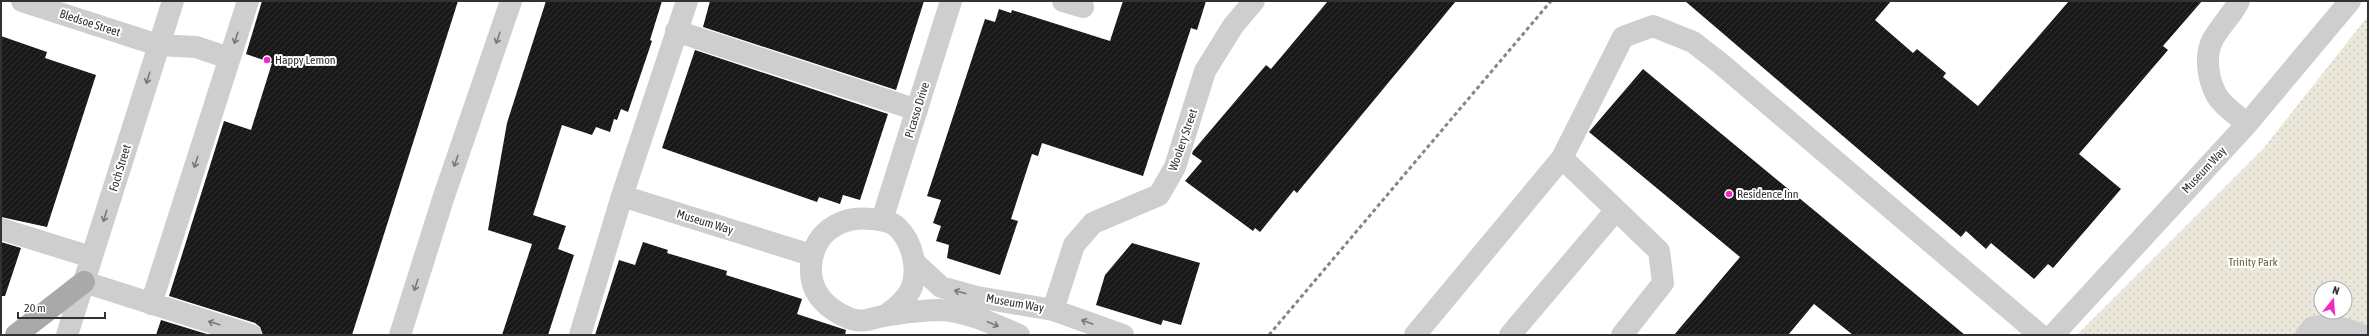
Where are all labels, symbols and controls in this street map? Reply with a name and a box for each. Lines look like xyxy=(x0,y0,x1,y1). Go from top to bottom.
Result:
street label: Bledsoe Street xyxy=(58,7,123,40)
one-way arrow xyxy=(232,31,239,44)
one-way arrow xyxy=(494,31,501,44)
place label: Happy Lemon xyxy=(275,53,336,67)
marker: Happy Lemon xyxy=(262,55,272,65)
one-way arrow xyxy=(144,71,151,84)
street label: Picasso Drive xyxy=(902,80,932,140)
street label: Woolery Street xyxy=(1166,107,1200,173)
street label: Foch Street xyxy=(106,142,134,193)
street label: Museum Way xyxy=(2179,144,2229,196)
one-way arrow xyxy=(452,154,459,167)
one-way arrow xyxy=(192,155,199,168)
place label: Residence Inn xyxy=(1737,187,1799,201)
marker: Residence Inn xyxy=(1724,189,1734,199)
street label: Museum Way xyxy=(675,207,735,237)
one-way arrow xyxy=(101,209,108,222)
park label: Trinity Park xyxy=(2228,255,2278,269)
one-way arrow xyxy=(412,278,419,291)
north arrow xyxy=(2313,280,2353,320)
text: N xyxy=(2331,284,2341,297)
one-way arrow xyxy=(954,288,967,295)
street label: Museum Way xyxy=(985,291,1045,315)
scale bar xyxy=(18,294,105,320)
text: 20 m xyxy=(24,301,46,315)
one-way arrow xyxy=(1081,317,1093,325)
one-way arrow xyxy=(207,319,220,326)
one-way arrow xyxy=(987,320,999,328)

